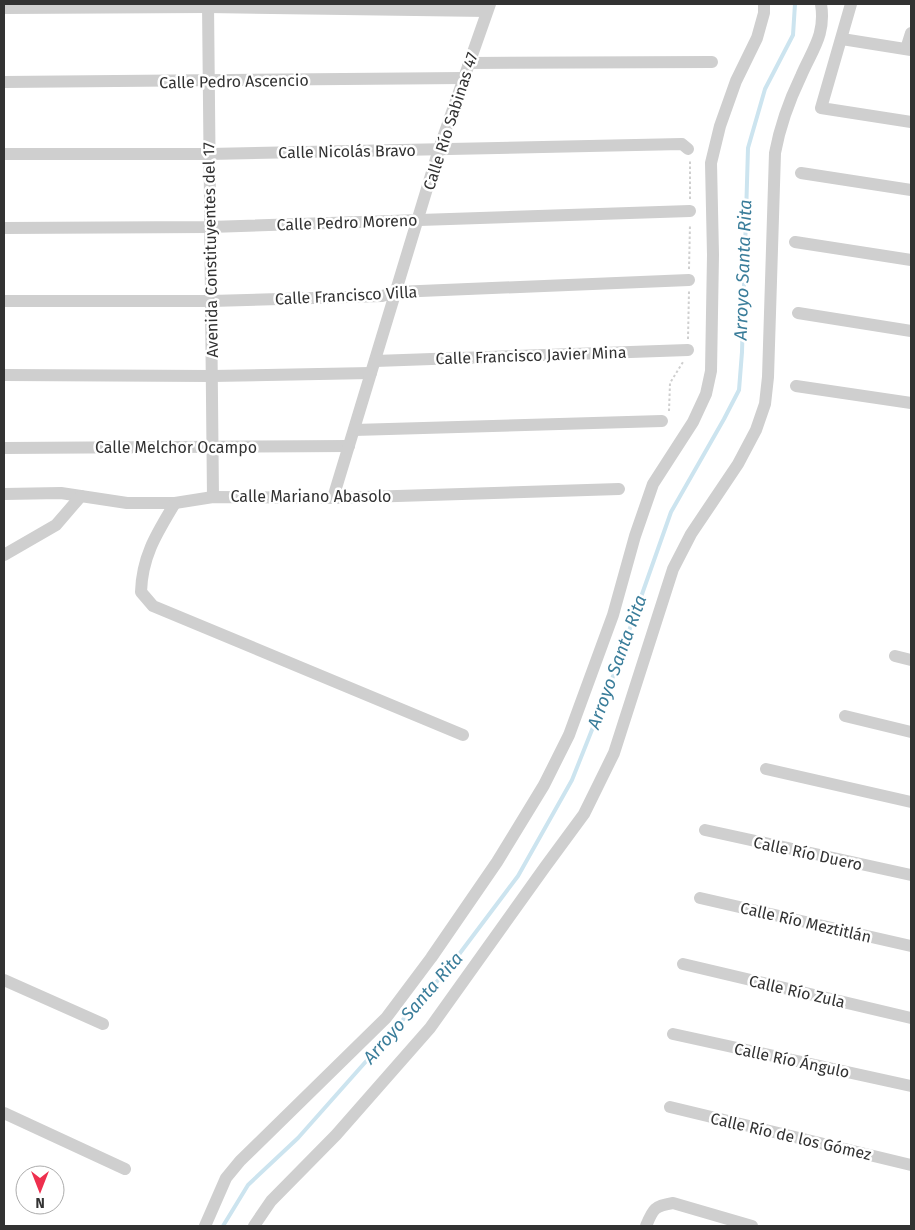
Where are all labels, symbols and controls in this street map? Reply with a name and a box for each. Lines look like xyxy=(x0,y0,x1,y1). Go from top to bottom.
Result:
street label: Calle Río Sabinas 47 xyxy=(419,50,482,192)
street label: Calle Pedro Ascencio xyxy=(159,71,309,92)
street label: Calle Nicolás Bravo xyxy=(278,141,416,162)
street label: Avenida Constituyentes del 17 xyxy=(199,142,222,358)
water label: Arroyo Santa Rita xyxy=(730,199,756,342)
street label: Calle Pedro Moreno xyxy=(276,211,418,234)
street label: Calle Francisco Villa xyxy=(274,282,418,309)
street label: Calle Francisco Javier Mina xyxy=(435,343,627,368)
street label: Calle Melchor Ocampo xyxy=(95,438,257,457)
street label: Calle Mariano Abasolo xyxy=(231,487,391,506)
water label: Arroyo Santa Rita xyxy=(582,592,651,733)
street label: Calle Río Duero xyxy=(752,833,864,874)
street label: Calle Río Meztitlán xyxy=(738,898,873,947)
water label: Arroyo Santa Rita xyxy=(358,948,468,1069)
street label: Calle Río Zula xyxy=(747,971,847,1012)
street label: Calle Río Ángulo xyxy=(733,1038,851,1082)
street label: Calle Río de los Gómez xyxy=(709,1109,873,1164)
north arrow xyxy=(15,1165,65,1215)
text: N xyxy=(35,1194,45,1211)

